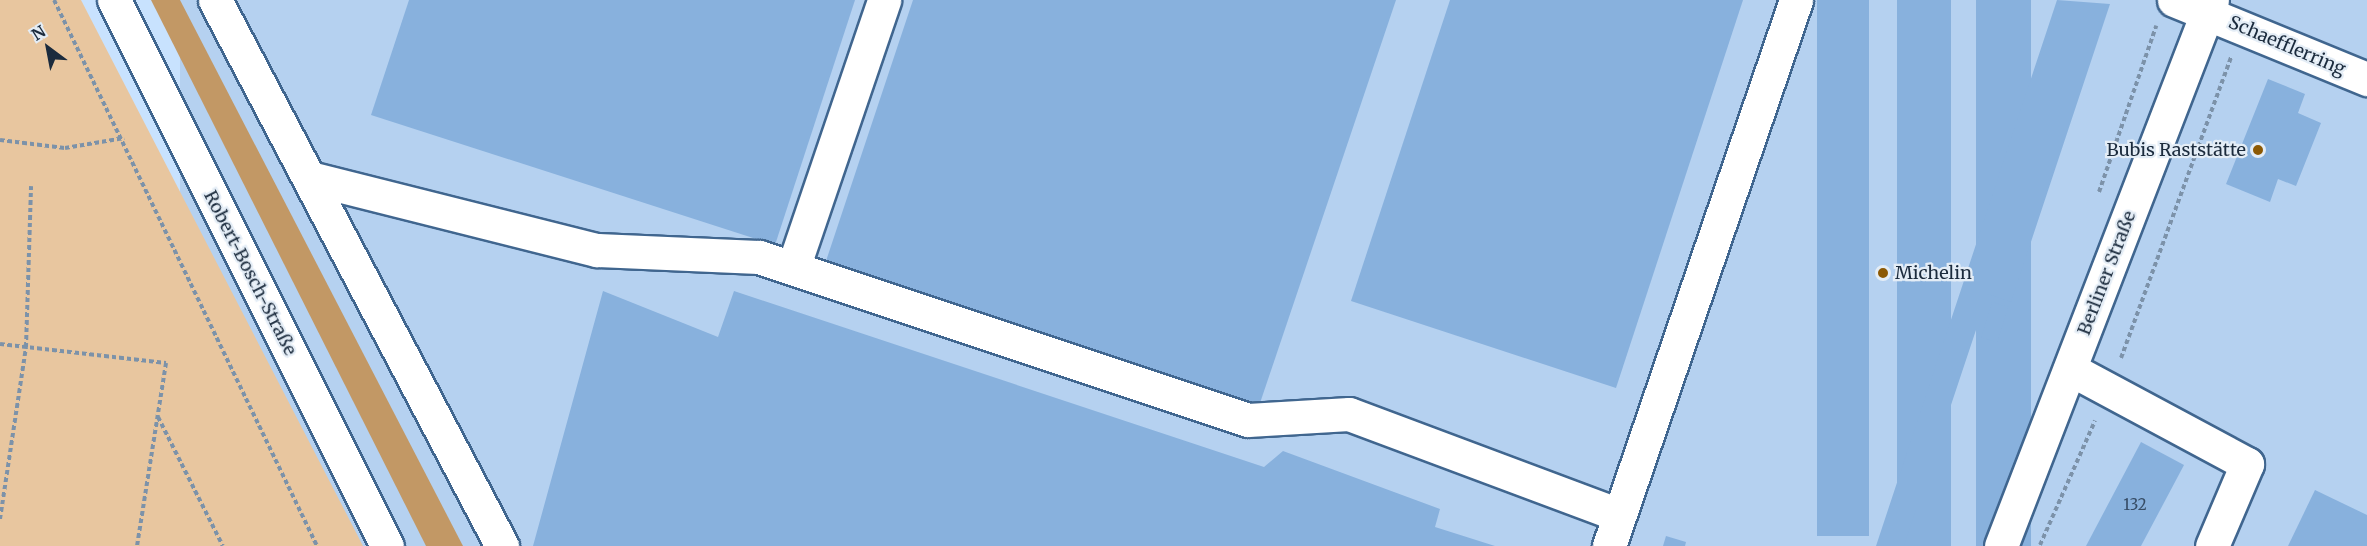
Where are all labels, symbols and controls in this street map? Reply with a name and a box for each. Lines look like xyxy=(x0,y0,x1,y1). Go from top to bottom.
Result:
street label: Schaefflerring xyxy=(2225,12,2349,80)
north arrow xyxy=(18,18,78,78)
text: N xyxy=(28,21,49,45)
place label: Bubis Raststätte xyxy=(2106,139,2246,161)
marker: Bubis Raststätte xyxy=(2251,143,2265,157)
street label: Robert-Bosch-Straße xyxy=(199,187,301,359)
street label: Berliner Straße xyxy=(2073,208,2141,338)
place label: Michelin xyxy=(1895,262,1972,284)
marker: Michelin xyxy=(1876,266,1890,280)
house number: 132 xyxy=(2123,496,2147,514)

